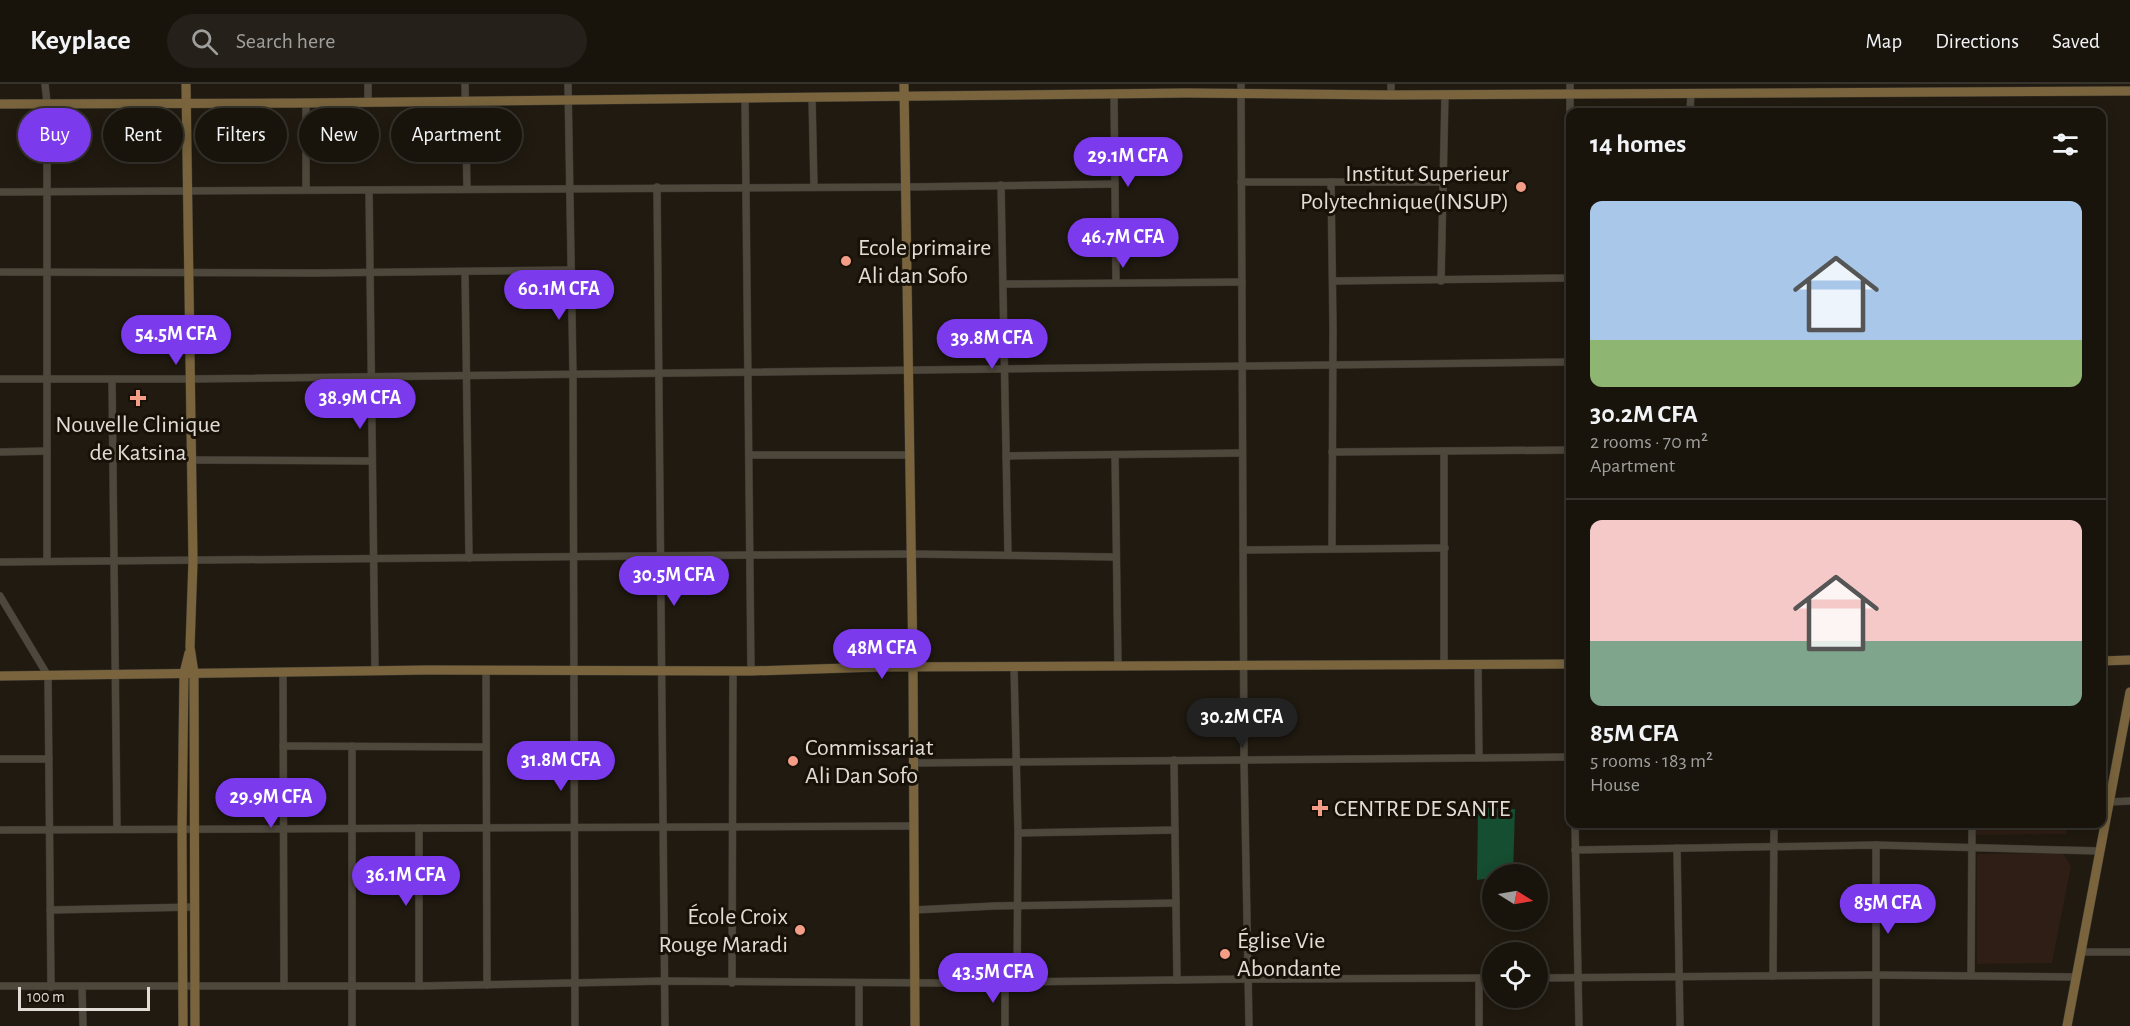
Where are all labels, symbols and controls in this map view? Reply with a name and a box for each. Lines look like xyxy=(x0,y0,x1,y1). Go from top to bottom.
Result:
search box xyxy=(167,14,587,68)
icon: search xyxy=(188,25,221,58)
text: Keyplace xyxy=(30,27,131,55)
text: Search here xyxy=(236,30,335,52)
text: Map xyxy=(1866,31,1902,52)
text: Directions xyxy=(1935,31,2019,52)
text: Saved xyxy=(2052,31,2100,52)
chip: Buy xyxy=(18,108,91,162)
chip: Rent xyxy=(103,108,183,162)
chip: Filters xyxy=(195,108,287,162)
chip: New xyxy=(299,108,379,162)
chip: Apartment xyxy=(391,108,522,162)
icon: filters xyxy=(2049,128,2082,161)
text: 14 homes xyxy=(1590,131,1686,157)
pin: 29.1M CFA xyxy=(1059,137,1197,188)
text: 29.1M CFA xyxy=(1088,146,1168,166)
place label: Institut Superieur Polytechnique(INSUP) xyxy=(1300,162,1509,214)
marker: Institut Superieur Polytechnique(INSUP) xyxy=(1514,180,1528,194)
pin: 46.7M CFA xyxy=(1054,218,1192,269)
text: 46.7M CFA xyxy=(1082,227,1164,247)
place label: Ecole primaire Ali dan Sofo xyxy=(858,236,991,288)
icon: home xyxy=(1782,240,1890,348)
marker: Ecole primaire Ali dan Sofo xyxy=(839,254,853,268)
pin: 60.1M CFA xyxy=(490,270,628,321)
text: 60.1M CFA xyxy=(518,279,600,299)
pin: 54.5M CFA xyxy=(107,315,245,366)
pin: 39.8M CFA xyxy=(923,319,1061,370)
text: 54.5M CFA xyxy=(135,324,217,344)
text: 39.8M CFA xyxy=(951,328,1033,348)
pin: 38.9M CFA xyxy=(291,379,429,430)
text: 38.9M CFA xyxy=(319,388,401,408)
marker: Nouvelle Clinique de Katsina xyxy=(129,389,147,407)
text: 30.2M CFA xyxy=(1590,401,1698,427)
place label: Nouvelle Clinique de Katsina xyxy=(55,413,221,465)
text: 2 rooms · 70 m² xyxy=(1590,432,1708,452)
text: Apartment xyxy=(1590,456,1675,476)
pin: 30.5M CFA xyxy=(605,556,743,607)
icon: home xyxy=(1782,559,1890,667)
text: 30.5M CFA xyxy=(633,565,715,585)
pin: 48M CFA xyxy=(827,629,937,680)
text: 48M CFA xyxy=(847,638,917,658)
pin: 30.2M CFA xyxy=(1173,698,1311,749)
text: 30.2M CFA xyxy=(1201,707,1283,727)
text: 85M CFA xyxy=(1590,720,1679,746)
place label: Commissariat Ali Dan Sofo xyxy=(805,736,934,788)
pin: 31.8M CFA xyxy=(492,741,630,792)
text: 31.8M CFA xyxy=(521,750,601,770)
text: 5 rooms · 183 m² xyxy=(1590,751,1713,771)
marker: Commissariat Ali Dan Sofo xyxy=(786,754,800,768)
text: House xyxy=(1590,775,1640,795)
pin: 29.9M CFA xyxy=(202,778,340,829)
text: 29.9M CFA xyxy=(229,787,313,807)
place label: CENTRE DE SANTE xyxy=(1334,797,1511,821)
marker: CENTRE DE SANTE xyxy=(1311,799,1329,817)
pin: 36.1M CFA xyxy=(337,856,475,907)
north arrow xyxy=(1482,864,1548,930)
map controls xyxy=(1482,864,1548,1008)
text: 36.1M CFA xyxy=(366,865,446,885)
pin: 85M CFA xyxy=(1833,884,1943,935)
text: 85M CFA xyxy=(1854,893,1922,913)
place label: École Croix Rouge Maradi xyxy=(658,903,789,957)
marker: École Croix Rouge Maradi xyxy=(793,923,807,937)
place label: Église Vie Abondante xyxy=(1237,927,1341,981)
button: locate xyxy=(1482,942,1548,1008)
marker: Église Vie Abondante xyxy=(1218,947,1232,961)
pin: 43.5M CFA xyxy=(924,953,1062,1004)
text: 43.5M CFA xyxy=(952,962,1034,982)
scale bar xyxy=(18,984,150,1012)
text: 100 m xyxy=(27,989,65,1005)

